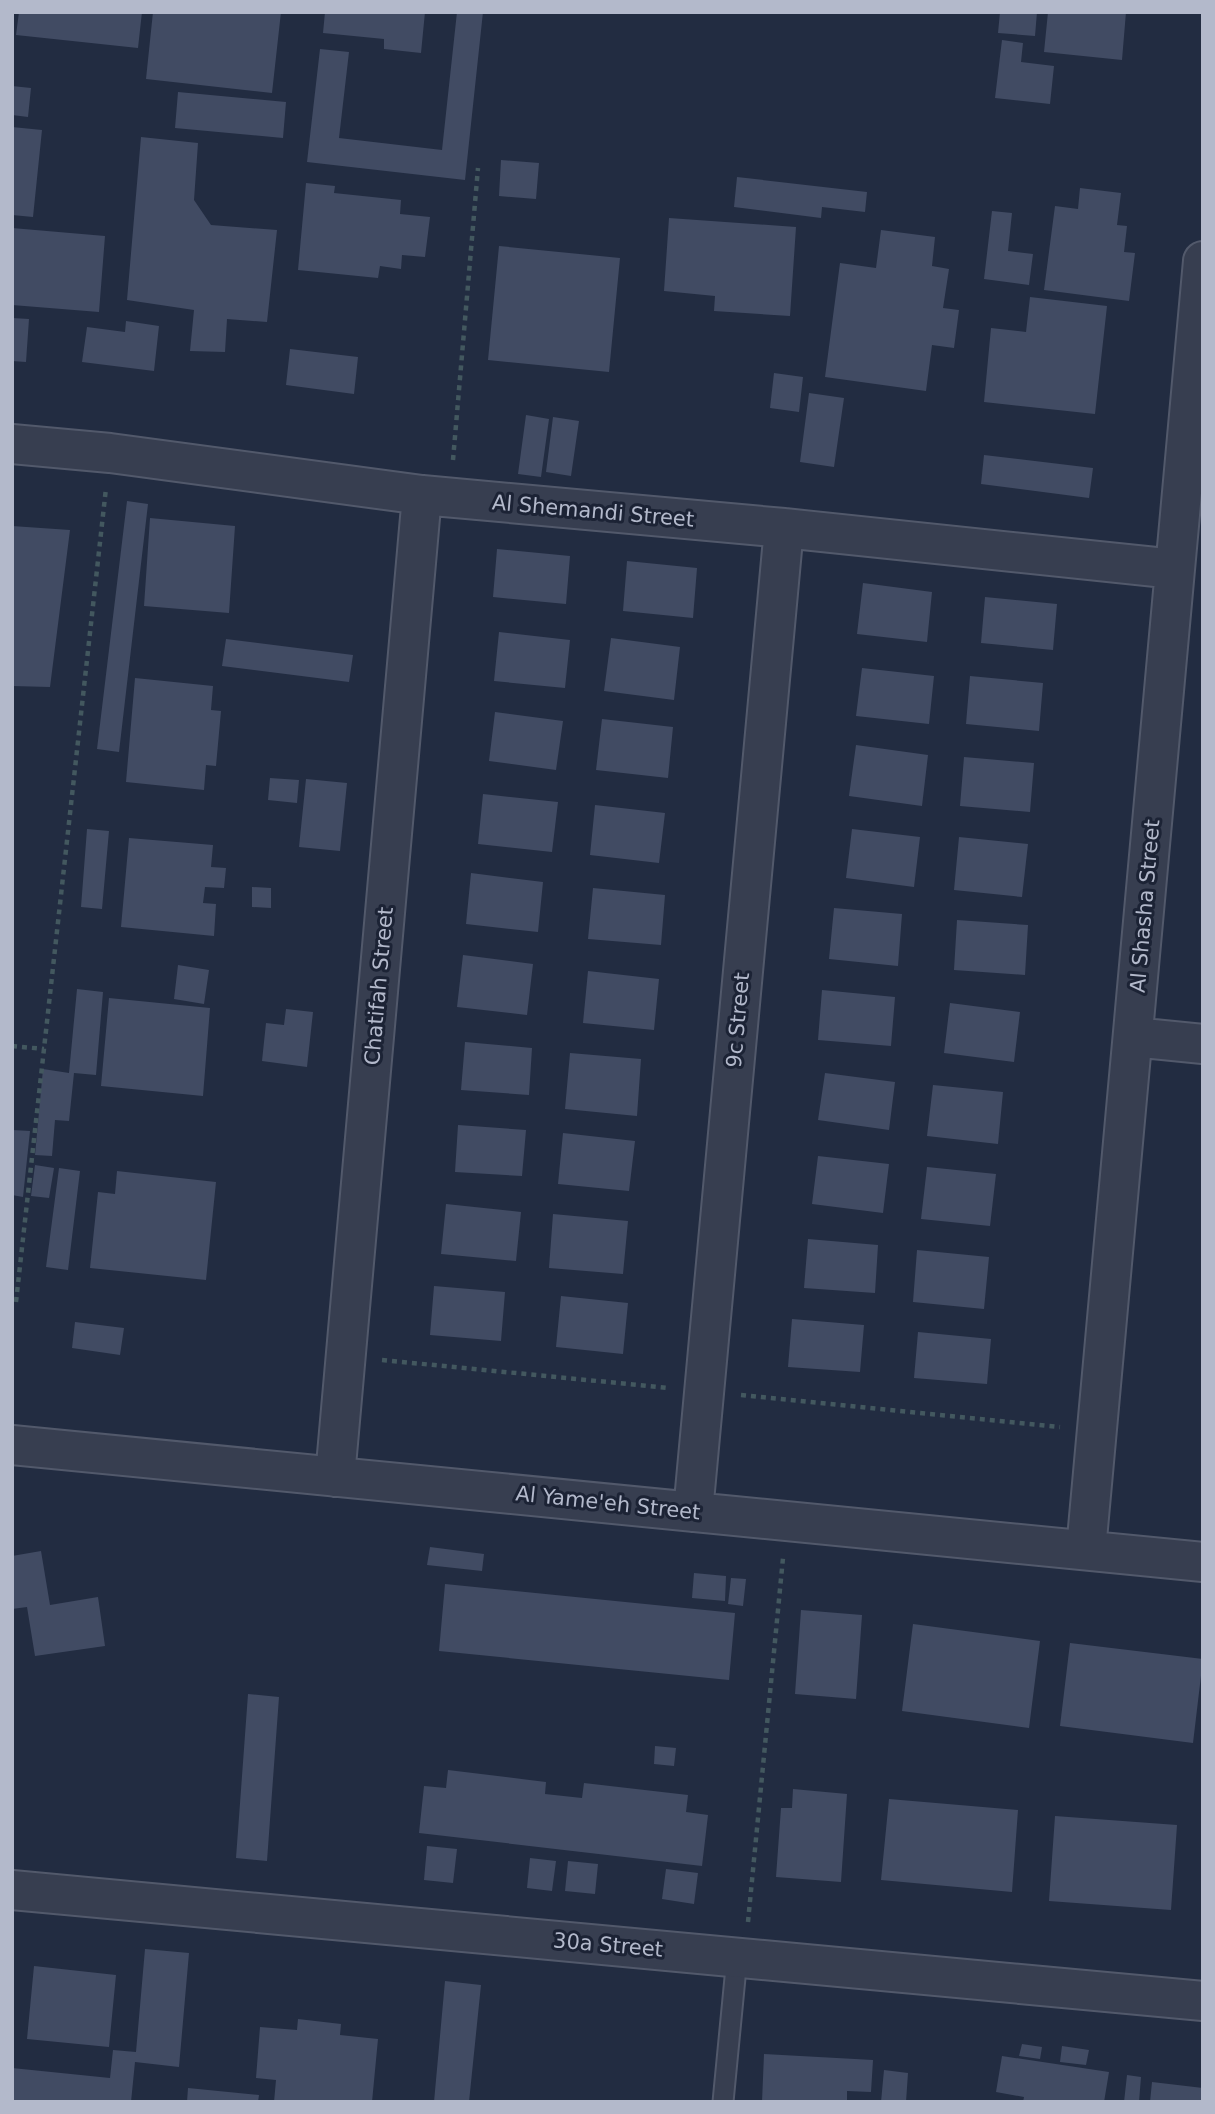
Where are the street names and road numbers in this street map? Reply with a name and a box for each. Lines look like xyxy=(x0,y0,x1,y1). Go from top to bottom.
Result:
street label: Al Shemandi Street xyxy=(491,490,695,532)
street label: Al Shasha Street xyxy=(1125,818,1165,994)
street label: Chatifah Street xyxy=(360,906,398,1066)
street label: 9c Street xyxy=(722,971,754,1069)
street label: Al Yame'eh Street xyxy=(514,1481,702,1525)
street label: 30a Street xyxy=(552,1928,664,1962)

